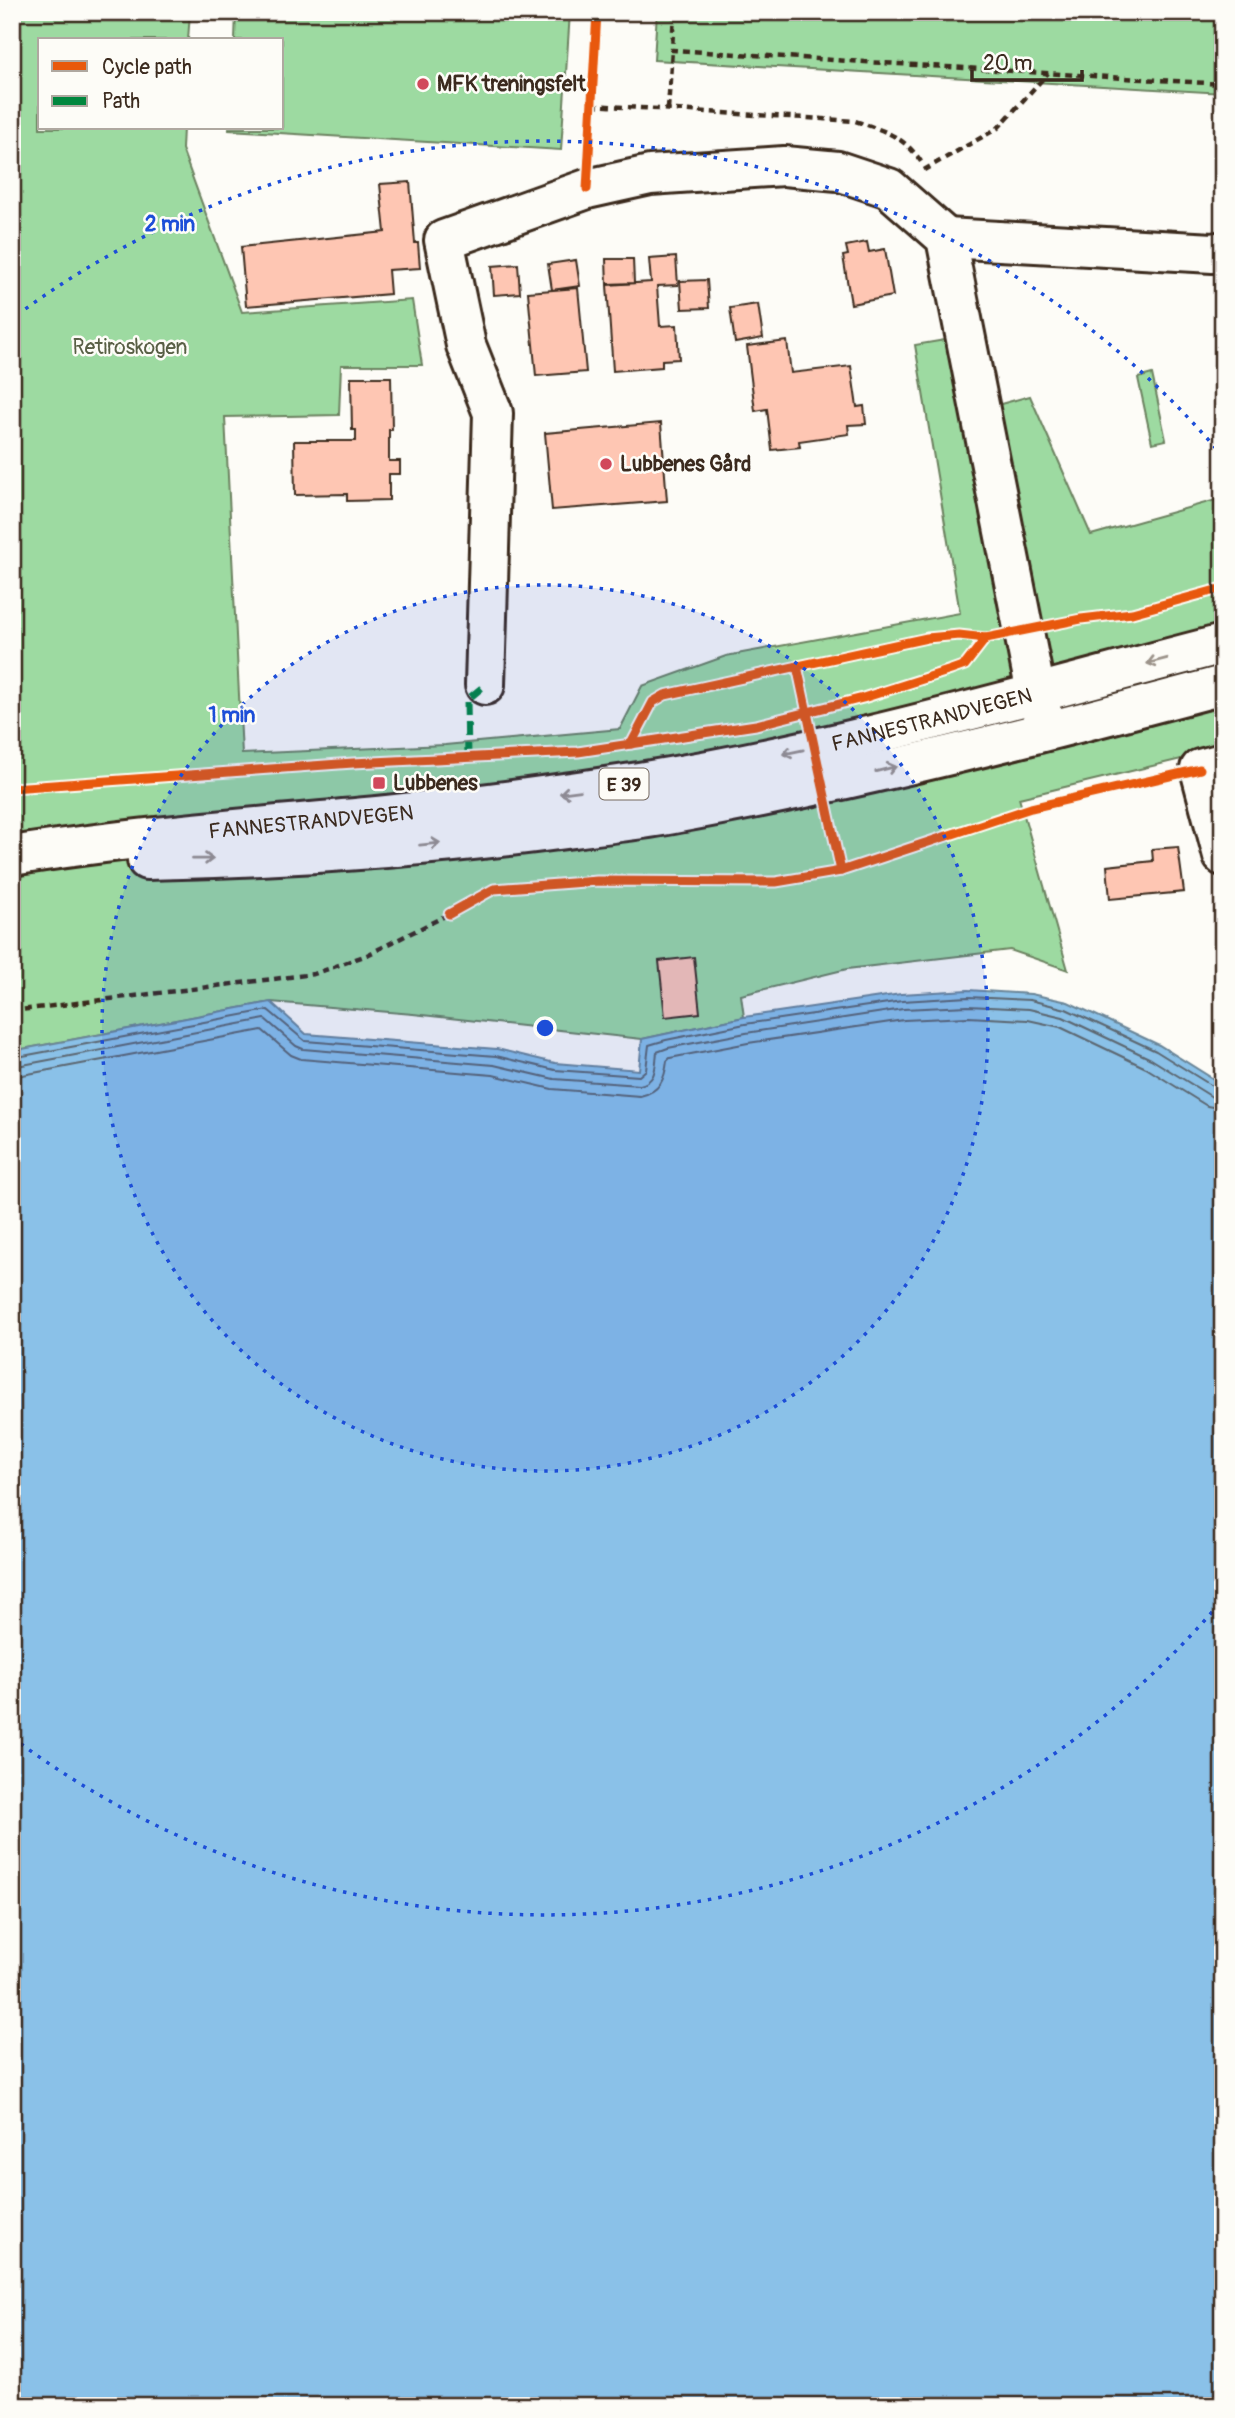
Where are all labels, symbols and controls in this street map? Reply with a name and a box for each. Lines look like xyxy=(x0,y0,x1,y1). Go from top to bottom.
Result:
legend xyxy=(38,38,284,130)
scale bar xyxy=(972,38,1083,82)
text: 20 m xyxy=(983,50,1032,77)
text: Cycle path xyxy=(102,54,192,81)
place label: MFK treningsfelt xyxy=(437,71,586,98)
marker: MFK treningsfelt xyxy=(415,76,431,92)
text: Path xyxy=(102,88,140,115)
text: 2 min xyxy=(145,211,195,238)
park label: Retiroskogen xyxy=(73,334,187,361)
place label: Lubbenes Gård xyxy=(620,451,751,478)
marker: Lubbenes Gård xyxy=(598,456,614,472)
one-way arrow xyxy=(1146,655,1169,668)
street label: FANNESTRANDVEGEN xyxy=(829,682,1035,758)
text: 1 min xyxy=(209,702,256,729)
one-way arrow xyxy=(782,746,805,760)
one-way arrow xyxy=(874,762,897,775)
road number: E 39 xyxy=(600,768,648,800)
place label: Lubbenes xyxy=(393,770,478,797)
marker: Lubbenes xyxy=(371,775,387,791)
one-way arrow xyxy=(559,786,581,799)
street label: FANNESTRANDVEGEN xyxy=(207,799,415,846)
one-way arrow xyxy=(418,838,441,851)
one-way arrow xyxy=(191,852,214,866)
centre of rings xyxy=(533,1016,557,1040)

